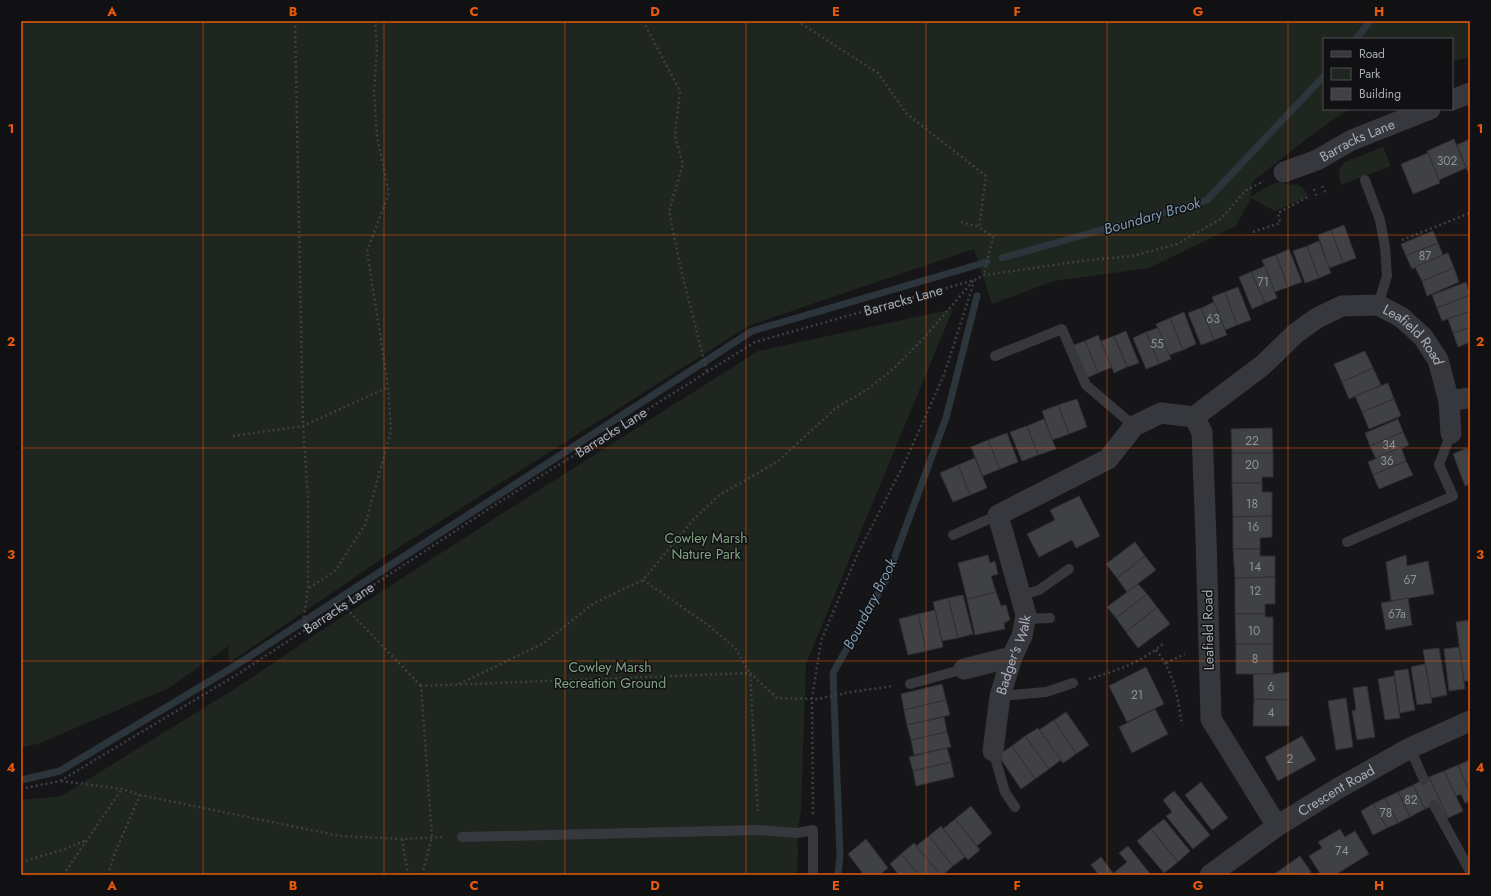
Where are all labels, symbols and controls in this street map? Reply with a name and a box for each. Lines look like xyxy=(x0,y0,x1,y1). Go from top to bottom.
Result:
text: A xyxy=(106,2,117,21)
text: B xyxy=(289,2,298,21)
text: C xyxy=(469,2,479,21)
text: D xyxy=(650,2,660,21)
text: E xyxy=(832,2,840,21)
text: F xyxy=(1013,2,1021,21)
text: G xyxy=(1193,2,1204,21)
text: H xyxy=(1374,2,1384,21)
legend xyxy=(1323,38,1453,110)
text: Road xyxy=(1359,45,1385,63)
text: Park xyxy=(1359,65,1381,83)
text: Building xyxy=(1359,85,1401,103)
street label: Barracks Lane xyxy=(1316,114,1398,167)
text: 1 xyxy=(8,119,14,138)
text: 1 xyxy=(1477,119,1483,138)
house number: 302 xyxy=(1437,152,1457,170)
water label: Boundary Brook xyxy=(1101,192,1203,240)
house number: 87 xyxy=(1419,247,1432,265)
house number: 71 xyxy=(1257,273,1269,291)
street label: Barracks Lane xyxy=(861,280,945,321)
street label: Leafield Road xyxy=(1379,299,1449,367)
house number: 63 xyxy=(1206,310,1220,328)
text: 2 xyxy=(7,332,15,351)
text: 2 xyxy=(1476,332,1484,351)
house number: 55 xyxy=(1150,335,1164,353)
street label: Barracks Lane xyxy=(571,402,651,462)
house number: 22 xyxy=(1245,432,1259,450)
house number: 34 xyxy=(1382,436,1396,454)
house number: 36 xyxy=(1380,452,1394,470)
house number: 20 xyxy=(1245,456,1259,474)
house number: 18 xyxy=(1246,495,1258,513)
house number: 16 xyxy=(1247,518,1259,536)
park label: Cowley Marsh Nature Park xyxy=(665,528,748,564)
text: 3 xyxy=(7,545,15,564)
text: 3 xyxy=(1476,545,1484,564)
water label: Boundary Brook xyxy=(838,554,903,653)
house number: 14 xyxy=(1249,558,1261,576)
house number: 67 xyxy=(1403,571,1417,589)
street label: Barracks Lane xyxy=(299,577,378,638)
house number: 12 xyxy=(1249,582,1261,600)
street label: Leafield Road xyxy=(1197,589,1219,671)
house number: 67a xyxy=(1388,605,1406,623)
street label: Badger's Walk xyxy=(991,612,1036,697)
house number: 10 xyxy=(1248,622,1260,640)
house number: 8 xyxy=(1252,650,1258,668)
park label: Cowley Marsh Recreation Ground xyxy=(554,657,666,693)
house number: 6 xyxy=(1268,678,1275,696)
house number: 21 xyxy=(1131,686,1143,704)
house number: 4 xyxy=(1268,704,1275,722)
house number: 2 xyxy=(1287,750,1294,768)
text: 4 xyxy=(6,758,16,777)
text: 4 xyxy=(1475,758,1485,777)
street label: Crescent Road xyxy=(1294,760,1378,821)
house number: 82 xyxy=(1404,791,1418,809)
house number: 78 xyxy=(1380,804,1392,822)
house number: 74 xyxy=(1335,842,1349,860)
text: A xyxy=(106,876,117,895)
text: B xyxy=(289,876,298,895)
text: C xyxy=(469,876,479,895)
text: D xyxy=(650,876,660,895)
text: E xyxy=(832,876,840,895)
text: F xyxy=(1013,876,1021,895)
text: G xyxy=(1193,876,1204,895)
text: H xyxy=(1374,876,1384,895)

